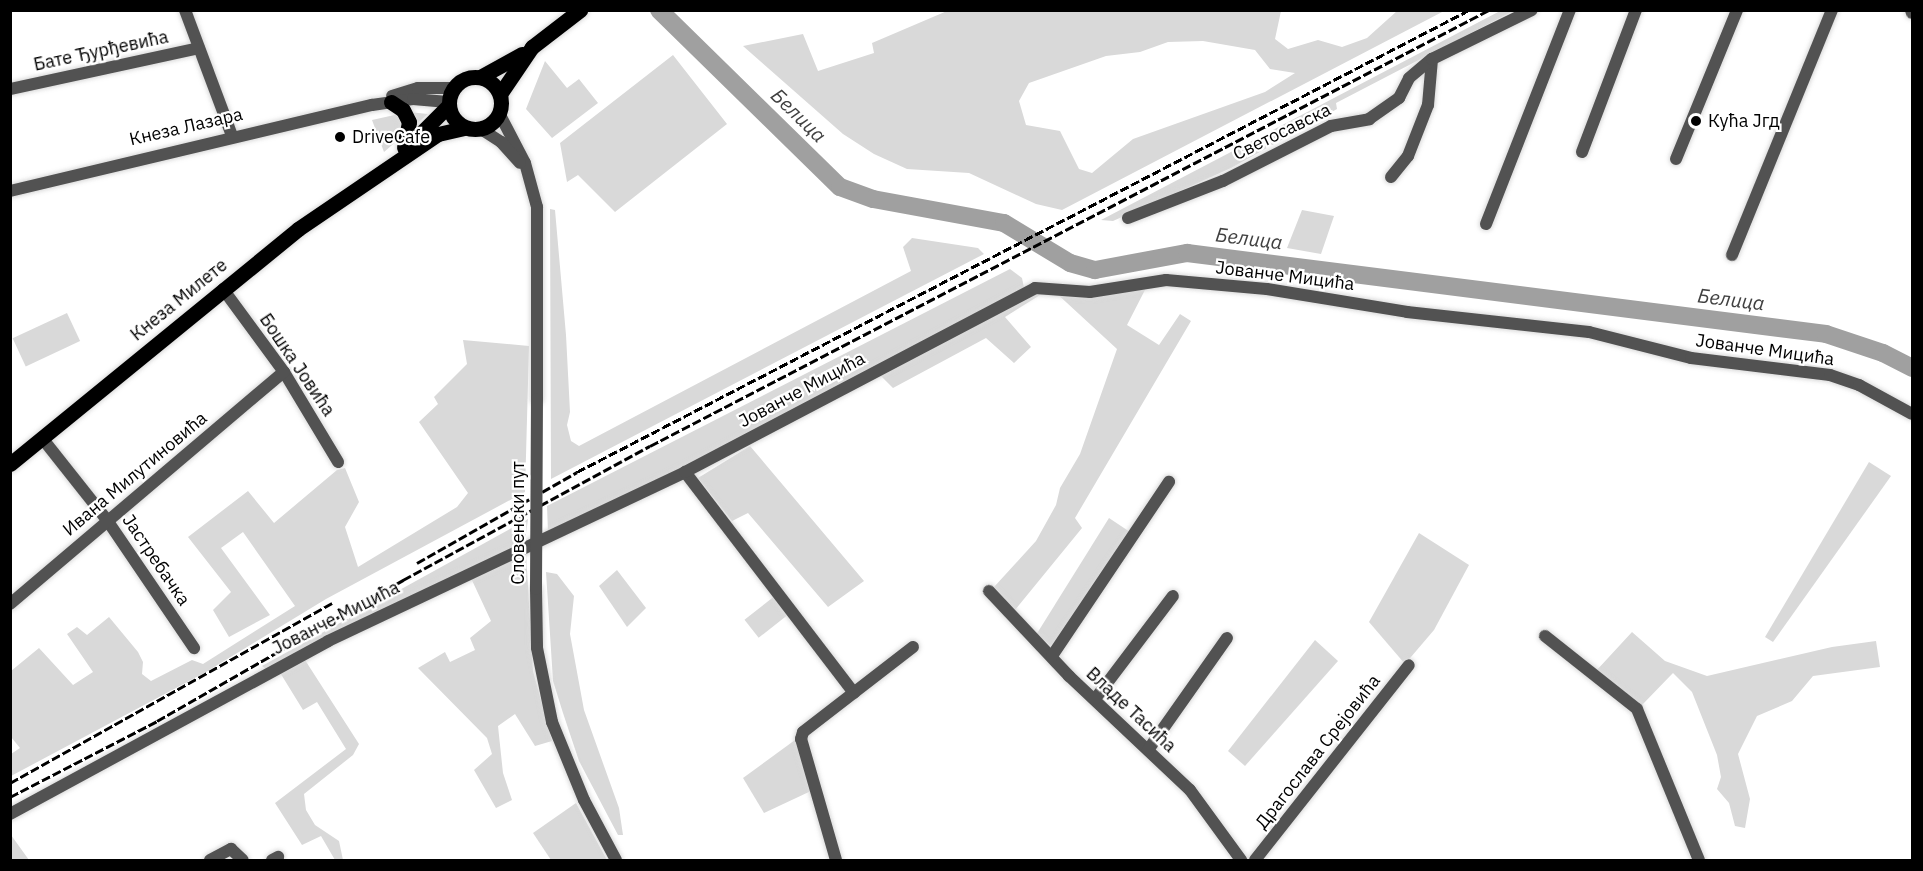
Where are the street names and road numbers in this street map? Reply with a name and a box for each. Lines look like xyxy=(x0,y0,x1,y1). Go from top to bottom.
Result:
street label: Бате Ђурђевића xyxy=(32,26,170,76)
street label: Светосавска xyxy=(1229,99,1335,165)
street label: Кнеза Лазара xyxy=(127,103,245,151)
street label: Кнеза Милете xyxy=(126,254,232,346)
street label: Јованче Мицића xyxy=(1214,257,1356,295)
street label: Бошка Јовића xyxy=(255,310,339,420)
street label: Јованче Мицића xyxy=(1694,330,1836,370)
street label: Јованче Мицића xyxy=(735,348,869,432)
street label: Ивана Милутиновића xyxy=(59,407,211,541)
street label: Словенски пут xyxy=(507,461,529,585)
street label: Јастребачка xyxy=(118,510,194,610)
street label: Јованче Мицића xyxy=(269,577,403,659)
street label: Владе Тасића xyxy=(1082,663,1180,757)
street label: Драгослава Срејовића xyxy=(1251,671,1385,833)

